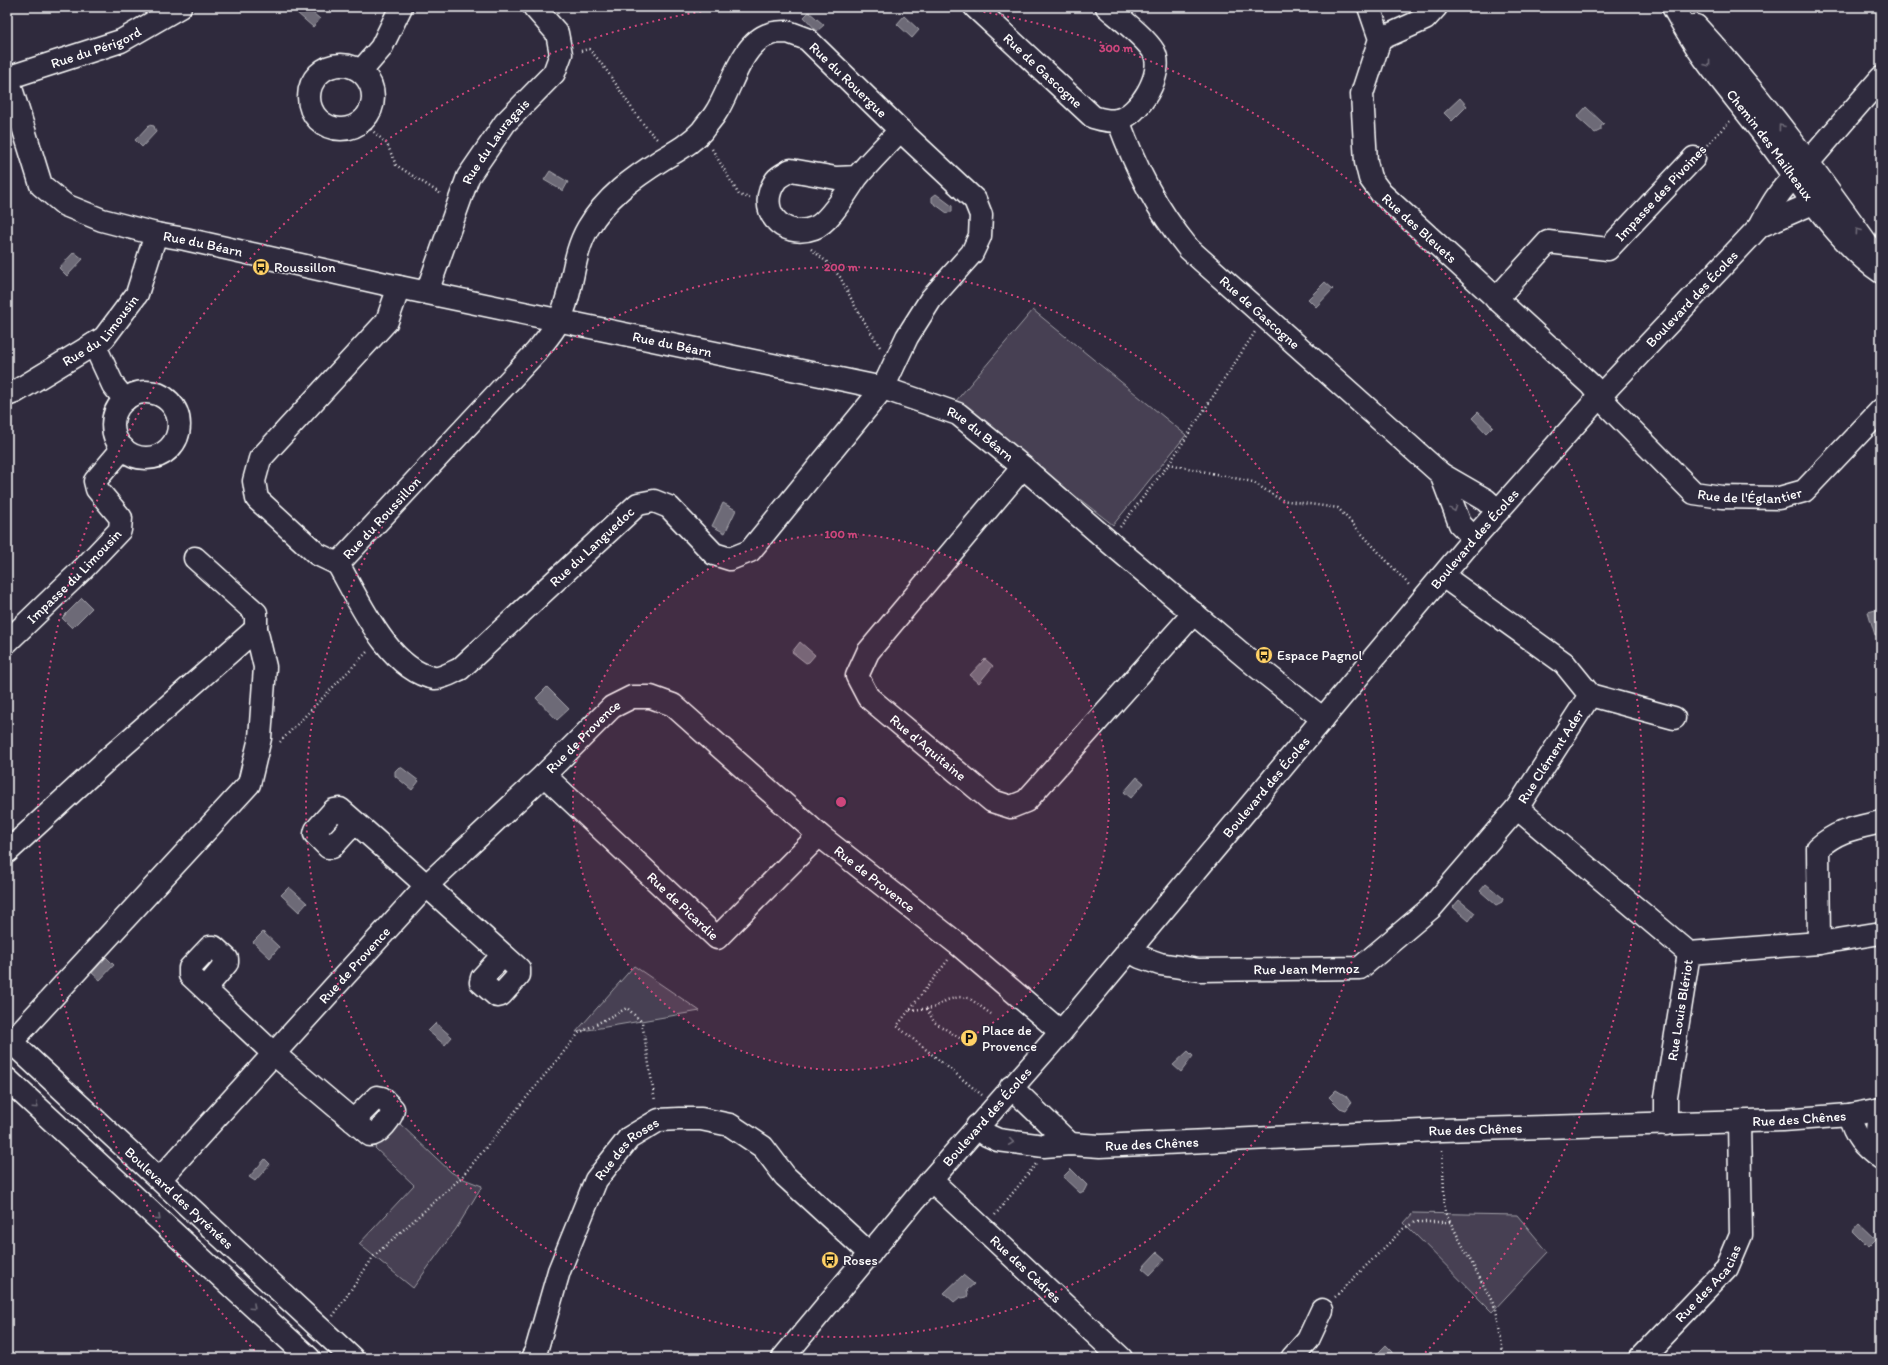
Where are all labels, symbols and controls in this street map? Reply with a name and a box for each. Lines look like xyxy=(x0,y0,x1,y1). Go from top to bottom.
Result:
street label: Rue du Périgord xyxy=(48,23,145,72)
street label: Rue de Gascogne xyxy=(1000,29,1086,112)
street label: Rue du Rouergue xyxy=(806,39,891,122)
text: 300 m xyxy=(1099,41,1134,55)
one-way arrow xyxy=(1704,60,1711,67)
street label: Chemin des Mailheaux xyxy=(1723,86,1818,204)
street label: Rue du Lauragais xyxy=(458,95,533,186)
one-way arrow xyxy=(1778,124,1785,131)
street label: Impasse des Pivoines xyxy=(1612,141,1710,245)
street label: Rue des Bleuets xyxy=(1378,190,1460,267)
street label: Rue du Béarn xyxy=(162,227,244,260)
one-way arrow xyxy=(1855,228,1863,235)
street label: Boulevard des Écoles xyxy=(1642,247,1741,351)
bus stop icon: Roussillon xyxy=(251,257,271,277)
place label: Roussillon xyxy=(274,259,336,276)
text: 200 m xyxy=(824,260,859,274)
street label: Rue de Gascogne xyxy=(1216,272,1304,353)
street label: Rue du Limousin xyxy=(59,291,142,370)
street label: Rue du Béarn xyxy=(631,327,714,361)
street label: Rue du Béarn xyxy=(945,402,1018,465)
street label: Rue du Roussillon xyxy=(339,473,425,563)
street label: Rue de l'Églantier xyxy=(1696,483,1804,507)
street label: Boulevard des Écoles xyxy=(1427,485,1522,592)
street label: Rue du Languedoc xyxy=(546,504,638,590)
one-way arrow xyxy=(1449,505,1458,512)
street label: Impasse du Limousin xyxy=(23,525,125,627)
text: 100 m xyxy=(824,527,858,541)
bus stop icon: Espace Pagnol xyxy=(1254,645,1274,665)
place label: Espace Pagnol xyxy=(1277,647,1363,664)
street label: Rue de Provence xyxy=(542,696,623,777)
street label: Rue Clément Ader xyxy=(1514,706,1587,807)
street label: Rue d'Aquitaine xyxy=(887,711,970,784)
street label: Boulevard des Écoles xyxy=(1219,733,1313,841)
centre of rings xyxy=(834,795,848,809)
street label: Rue de Provence xyxy=(831,842,919,916)
street label: Rue de Picardie xyxy=(644,868,723,944)
street label: Rue de Provence xyxy=(315,923,394,1007)
street label: Rue Louis Blériot xyxy=(1663,958,1696,1062)
street label: Rue Jean Mermoz xyxy=(1253,960,1360,978)
place label: Place de Provence xyxy=(982,1022,1037,1055)
parking icon: Place de Provence xyxy=(959,1028,979,1048)
street label: Boulevard des Écoles xyxy=(939,1063,1035,1170)
one-way arrow xyxy=(31,1101,38,1108)
street label: Rue des Chênes xyxy=(1752,1107,1847,1129)
street label: Rue des Roses xyxy=(591,1114,662,1184)
street label: Rue des Chênes xyxy=(1428,1119,1523,1139)
street label: Rue des Chênes xyxy=(1105,1133,1199,1154)
one-way arrow xyxy=(1008,1137,1015,1146)
street label: Boulevard des Pyrénées xyxy=(121,1143,237,1252)
one-way arrow xyxy=(153,1213,161,1221)
street label: Rue des Cèdres xyxy=(987,1231,1065,1306)
street label: Rue des Acacias xyxy=(1671,1242,1744,1326)
bus stop icon: Roses xyxy=(820,1250,840,1270)
place label: Roses xyxy=(843,1252,878,1269)
one-way arrow xyxy=(248,1302,256,1309)

